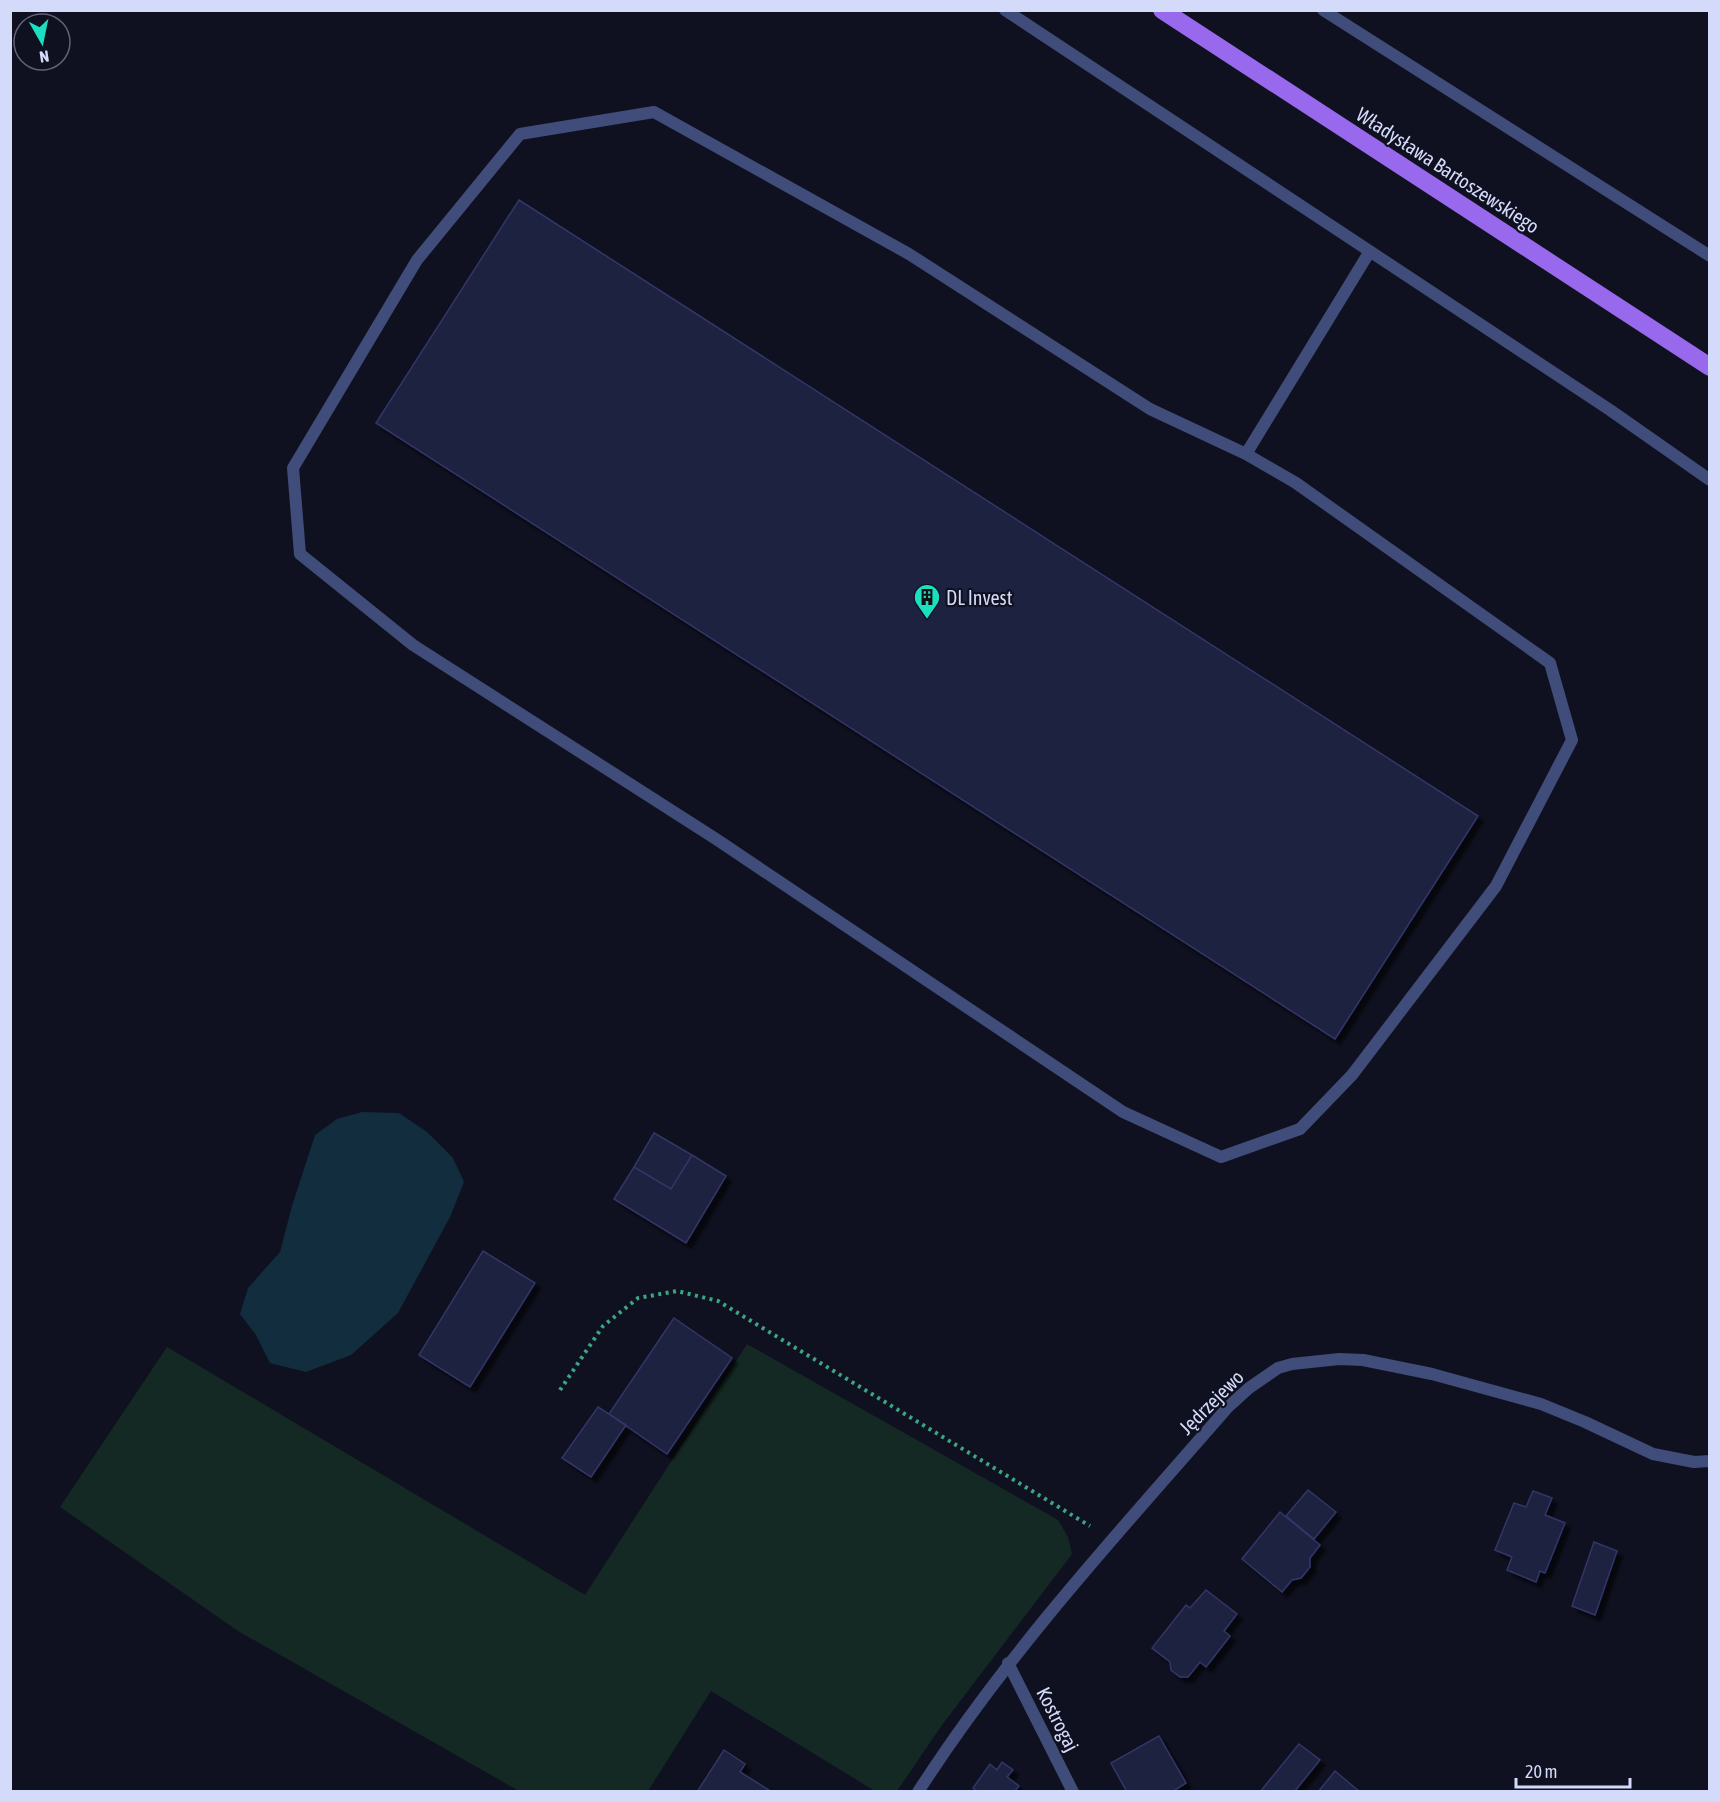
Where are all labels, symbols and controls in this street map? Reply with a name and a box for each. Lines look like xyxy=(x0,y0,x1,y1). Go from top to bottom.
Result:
north arrow xyxy=(12,12,72,72)
text: N xyxy=(38,47,50,66)
street label: Władysława Bartoszewskiego xyxy=(1352,102,1544,238)
building icon: DL Invest xyxy=(912,582,942,620)
place label: DL Invest xyxy=(946,586,1013,609)
street label: Jędrzejewo xyxy=(1174,1365,1248,1439)
street label: Kostrogaj xyxy=(1032,1683,1084,1755)
scale bar xyxy=(1516,1751,1630,1789)
text: 20 m xyxy=(1525,1761,1557,1782)

